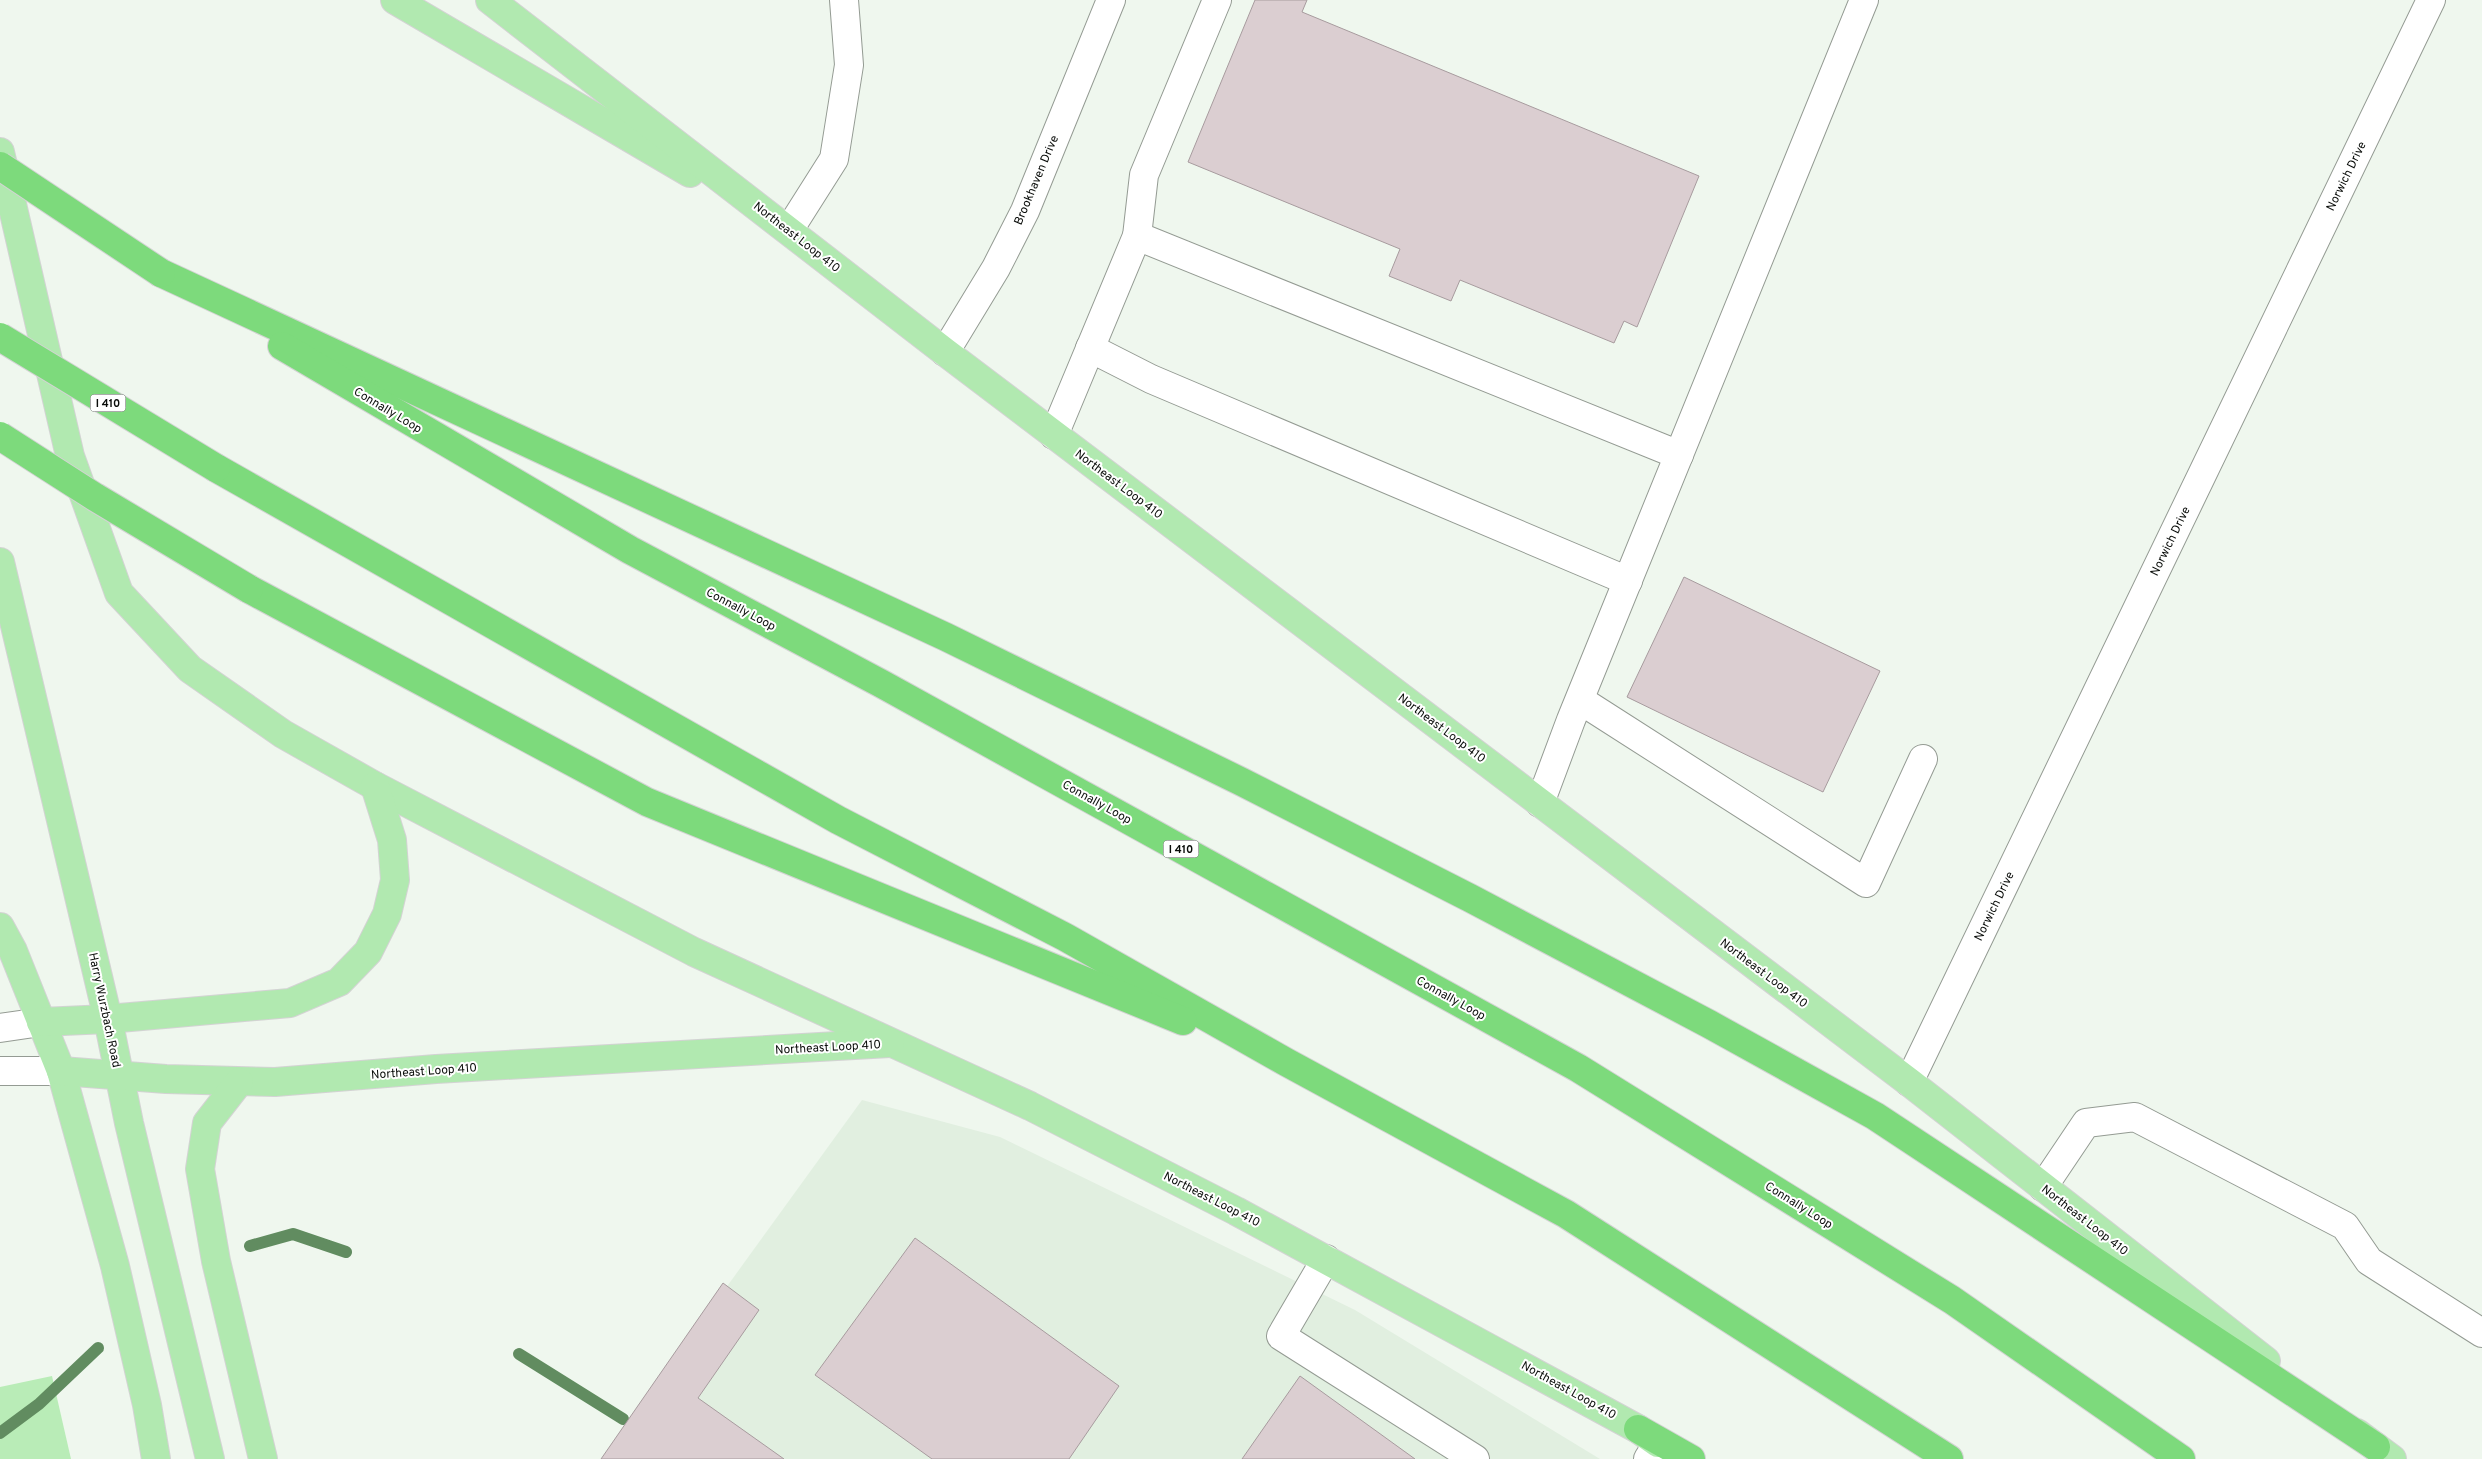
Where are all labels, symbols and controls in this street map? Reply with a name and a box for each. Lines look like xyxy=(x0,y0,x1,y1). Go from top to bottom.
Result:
street label: Brookhaven Drive xyxy=(1011,133,1063,228)
street label: Norwich Drive xyxy=(2323,139,2371,214)
street label: Northeast Loop 410 xyxy=(750,199,843,277)
street label: Connally Loop xyxy=(350,384,425,438)
road number: I 410 xyxy=(90,394,126,412)
street label: Northeast Loop 410 xyxy=(1071,446,1166,523)
street label: Norwich Drive xyxy=(2147,504,2195,579)
street label: Connally Loop xyxy=(703,585,778,635)
street label: Northeast Loop 410 xyxy=(1394,690,1489,767)
street label: Connally Loop xyxy=(1059,777,1134,829)
road number: I 410 xyxy=(1164,841,1198,858)
street label: Norwich Drive xyxy=(1971,869,2019,944)
street label: Northeast Loop 410 xyxy=(1716,935,1811,1012)
street label: Harry Wurzbach Road xyxy=(84,951,124,1069)
street label: Connally Loop xyxy=(1413,973,1488,1025)
street label: Northeast Loop 410 xyxy=(775,1037,882,1059)
street label: Northeast Loop 410 xyxy=(371,1060,478,1084)
street label: Northeast Loop 410 xyxy=(1161,1169,1263,1231)
street label: Connally Loop xyxy=(1762,1179,1836,1233)
street label: Northeast Loop 410 xyxy=(2038,1182,2131,1260)
street label: Northeast Loop 410 xyxy=(1518,1358,1619,1424)

